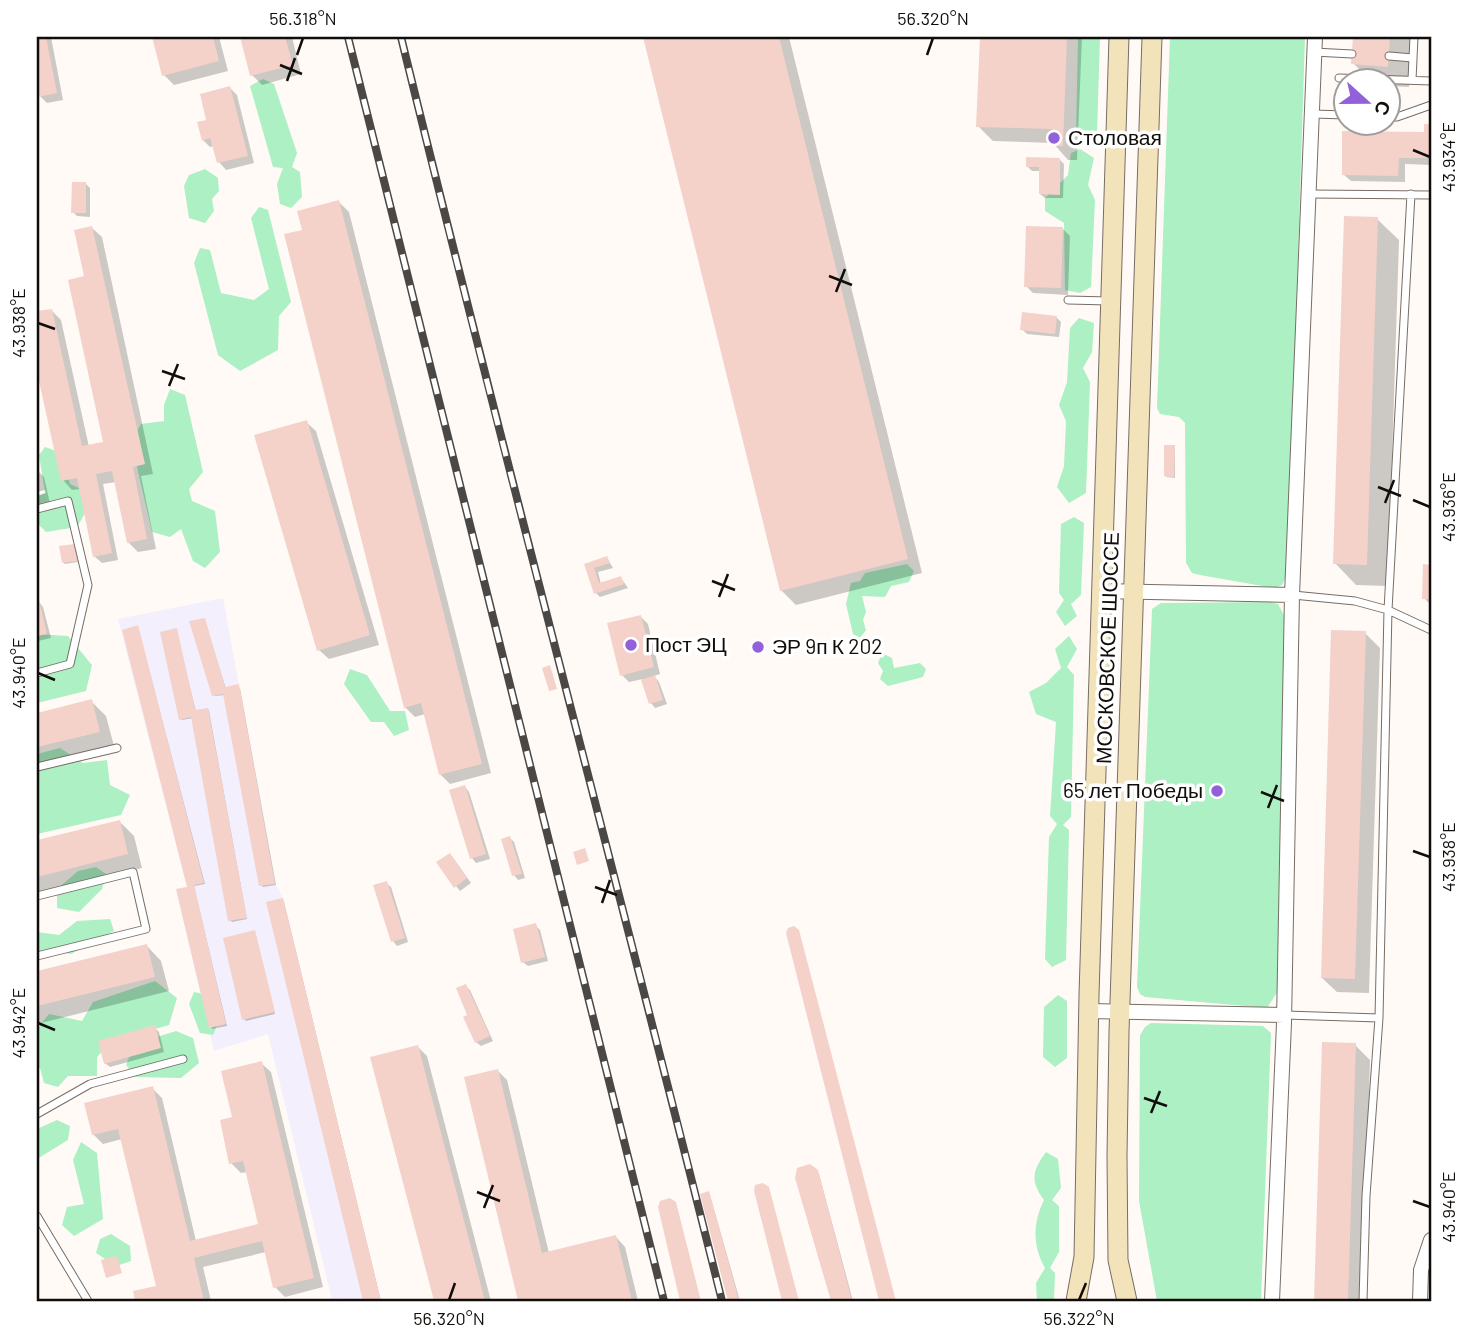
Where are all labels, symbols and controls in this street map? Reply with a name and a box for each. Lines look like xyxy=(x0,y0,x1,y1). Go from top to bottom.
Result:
text: 56.318°N xyxy=(269,7,337,29)
text: 56.320°N xyxy=(897,7,969,29)
north arrow xyxy=(1332,66,1402,136)
text: С xyxy=(1370,98,1397,119)
text: 43.934°E xyxy=(1437,122,1459,192)
place label: Столовая xyxy=(1068,124,1162,149)
marker: Столовая xyxy=(1046,130,1062,146)
text: 43.938°E xyxy=(7,288,29,358)
text: 43.936°E xyxy=(1437,472,1459,542)
street label: МОСКОВСКОЕ ШОССЕ xyxy=(1090,531,1123,764)
place label: Пост ЭЦ xyxy=(645,631,727,656)
place label: ЭР 9п К 202 xyxy=(772,633,883,658)
text: 43.940°E xyxy=(7,637,29,709)
marker: Пост ЭЦ xyxy=(623,637,639,653)
marker: ЭР 9п К 202 xyxy=(750,639,766,655)
place label: 65 лет Победы xyxy=(1063,777,1203,802)
marker: 65 лет Победы xyxy=(1209,783,1225,799)
text: 43.938°E xyxy=(1437,822,1459,892)
text: 43.942°E xyxy=(7,988,29,1058)
text: 43.940°E xyxy=(1437,1171,1459,1243)
text: 56.320°N xyxy=(413,1307,485,1329)
text: 56.322°N xyxy=(1043,1307,1115,1329)

